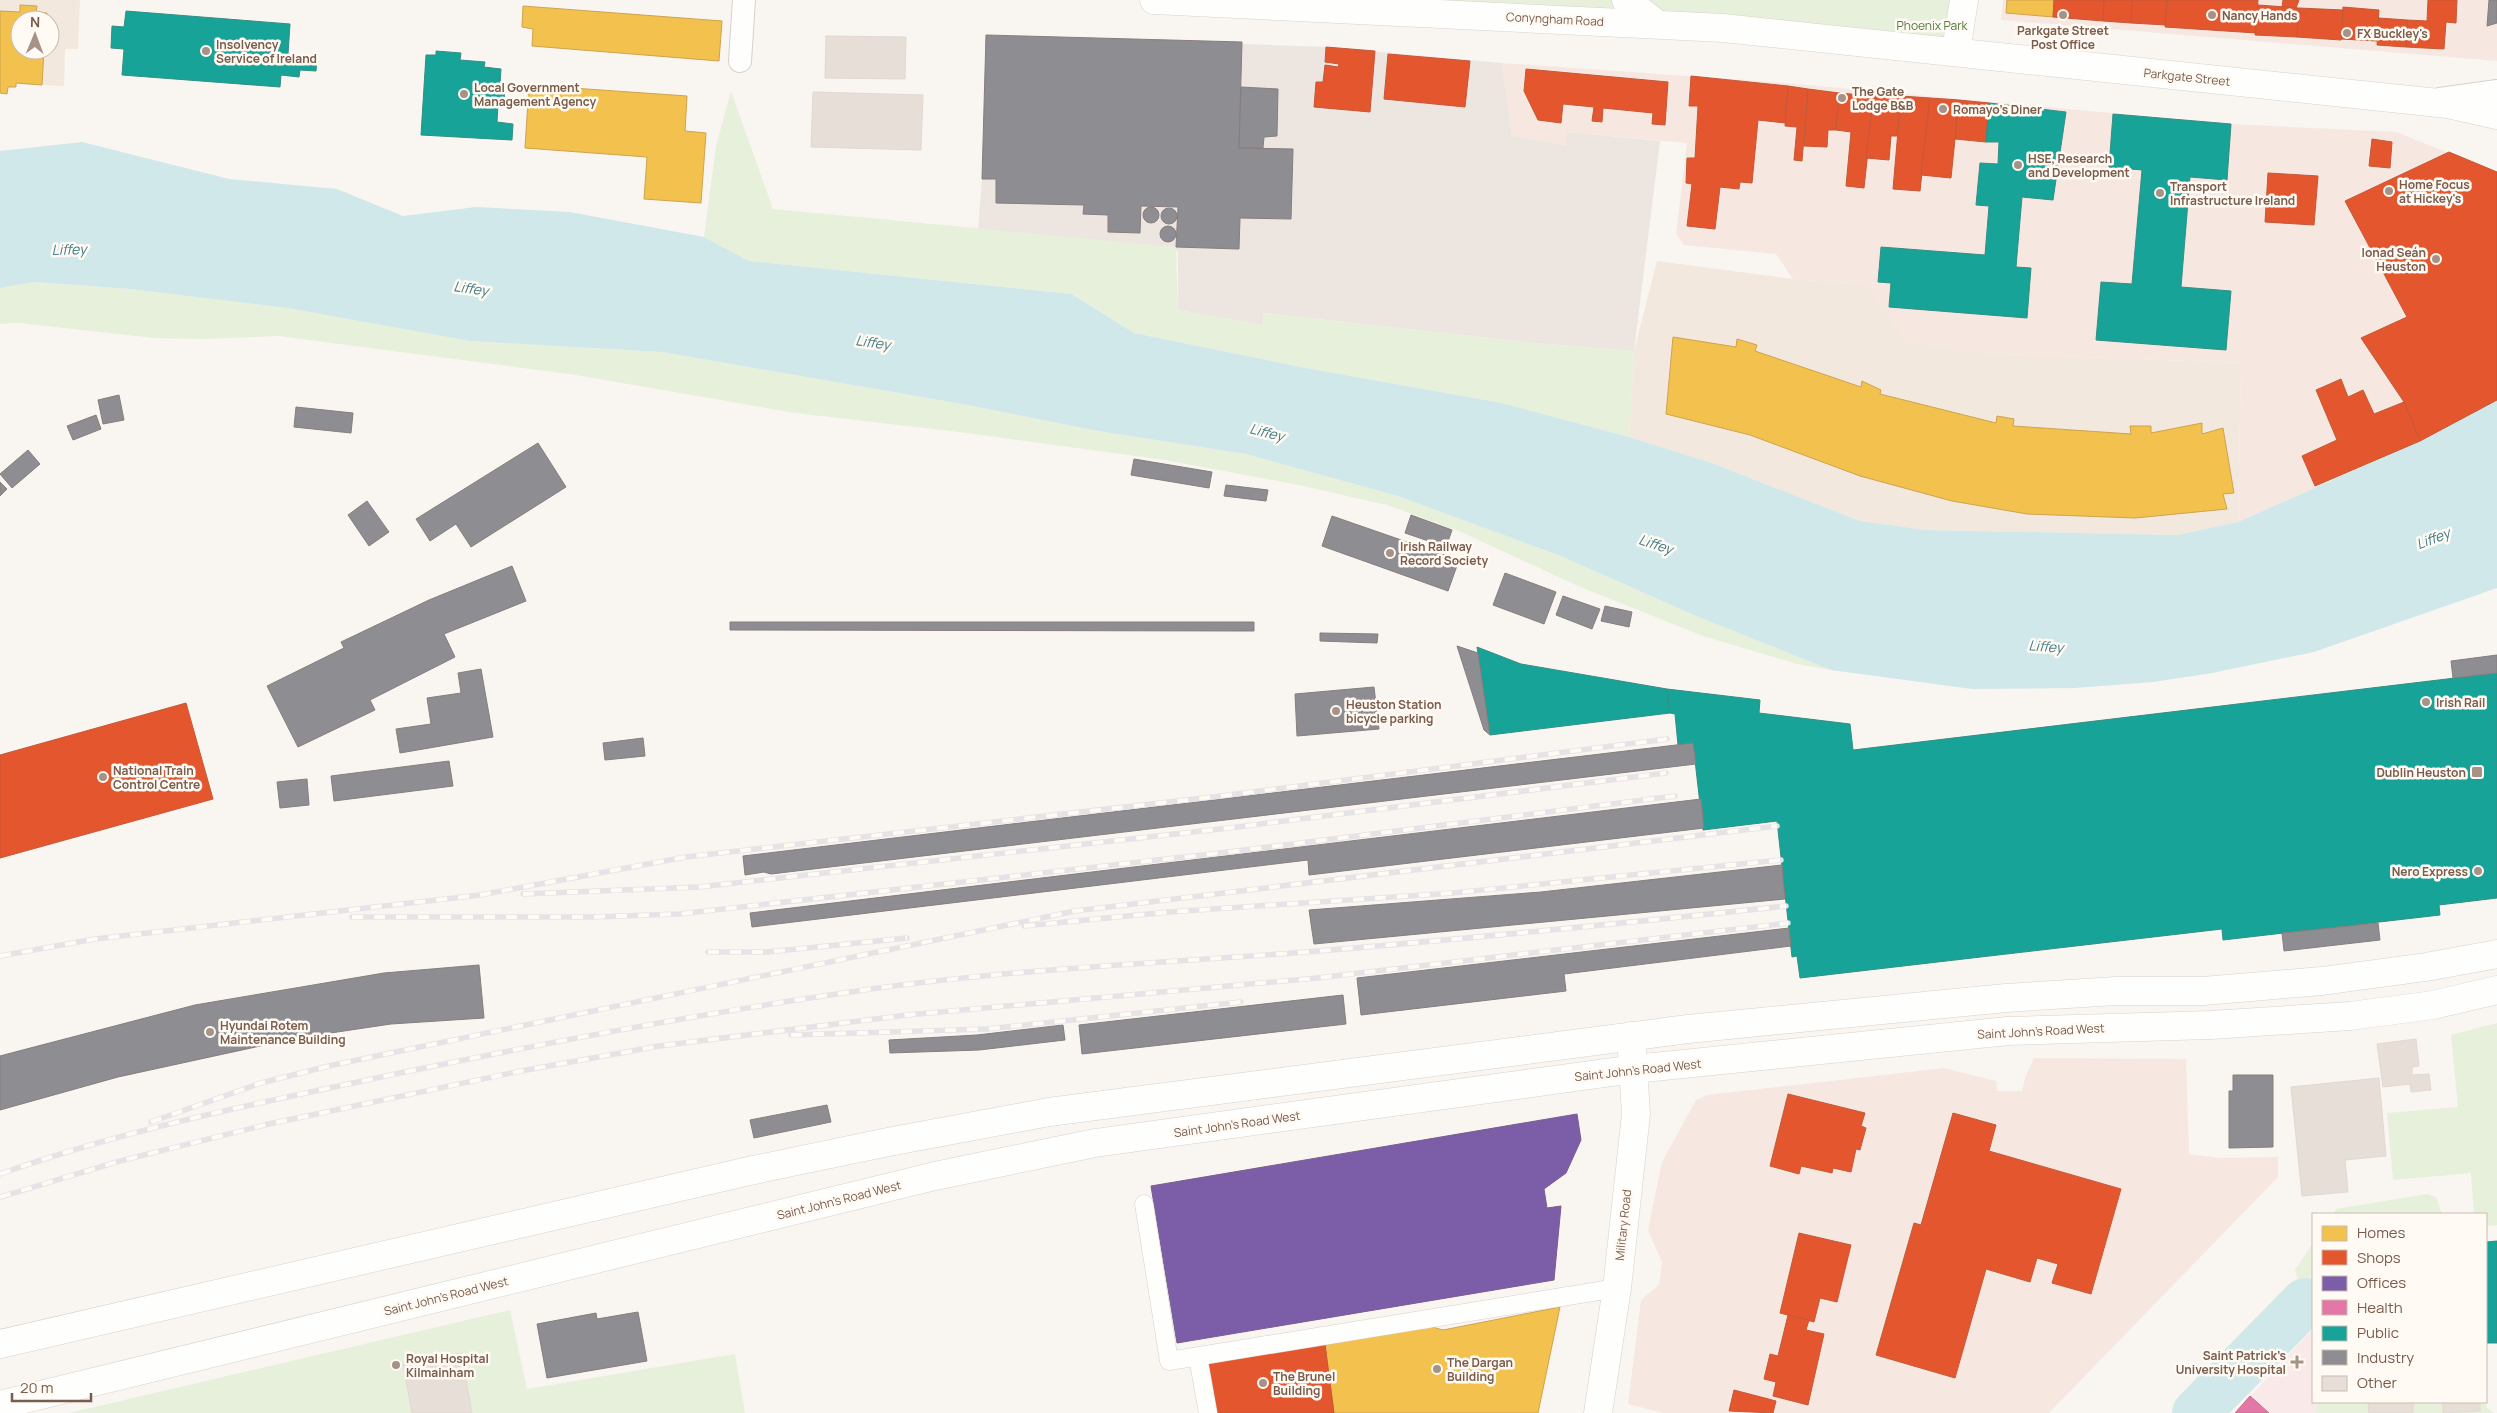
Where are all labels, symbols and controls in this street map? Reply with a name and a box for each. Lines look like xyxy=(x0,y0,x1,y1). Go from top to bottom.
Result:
place label: Nancy Hands xyxy=(2222,7,2298,24)
street label: Conyngham Road xyxy=(1506,8,1604,30)
marker: Parkgate Street Post Office xyxy=(2057,9,2069,21)
marker: Nancy Hands xyxy=(2206,9,2218,21)
north arrow xyxy=(10,10,60,60)
text: N xyxy=(30,12,40,31)
park label: Phoenix Park xyxy=(1897,17,1968,34)
place label: Parkgate Street Post Office xyxy=(2017,22,2109,53)
place label: FX Buckley's xyxy=(2357,25,2428,42)
marker: FX Buckley's xyxy=(2341,27,2353,39)
place label: Insolvency Service of Ireland xyxy=(216,36,317,67)
marker: Insolvency Service of Ireland xyxy=(200,45,212,57)
street label: Parkgate Street xyxy=(2143,64,2231,90)
place label: Local Government Management Agency xyxy=(474,79,596,110)
place label: The Gate Lodge B&B xyxy=(1852,83,1914,114)
marker: Local Government Management Agency xyxy=(458,88,470,100)
marker: The Gate Lodge B&B xyxy=(1836,92,1848,104)
place label: Romayo's Diner xyxy=(1953,101,2042,118)
marker: Romayo's Diner xyxy=(1937,103,1949,115)
place label: HSE, Research and Development xyxy=(2028,150,2130,181)
marker: HSE, Research and Development xyxy=(2012,159,2024,171)
place label: Home Focus at Hickey's xyxy=(2399,176,2470,207)
place label: Transport Infrastructure Ireland xyxy=(2170,178,2295,209)
marker: Home Focus at Hickey's xyxy=(2383,185,2395,197)
marker: Transport Infrastructure Ireland xyxy=(2154,187,2166,199)
water label: Liffey xyxy=(51,239,89,259)
place label: Ionad Seán Heuston xyxy=(2362,244,2426,275)
marker: Ionad Seán Heuston xyxy=(2430,253,2442,265)
water label: Liffey xyxy=(452,276,492,300)
water label: Liffey xyxy=(854,330,894,354)
water label: Liffey xyxy=(1248,419,1289,446)
water label: Liffey xyxy=(2413,522,2455,553)
water label: Liffey xyxy=(1636,530,1678,559)
place label: Irish Railway Record Society xyxy=(1400,538,1488,569)
marker: Irish Railway Record Society xyxy=(1384,547,1396,559)
water label: Liffey xyxy=(2028,635,2067,657)
place label: Irish Rail xyxy=(2436,694,2486,711)
place label: Heuston Station bicycle parking xyxy=(1346,696,1442,727)
marker: Irish Rail xyxy=(2420,696,2432,708)
marker: Heuston Station bicycle parking xyxy=(1330,705,1342,717)
place label: National Train Control Centre xyxy=(113,762,200,793)
place label: Dublin Heuston xyxy=(2376,764,2466,781)
marker: Dublin Heuston xyxy=(2470,765,2484,779)
marker: National Train Control Centre xyxy=(97,771,109,783)
place label: Nero Express xyxy=(2392,863,2468,880)
marker: Nero Express xyxy=(2472,865,2484,877)
place label: Hyundai Rotem Maintenance Building xyxy=(220,1017,346,1048)
street label: Saint John's Road West xyxy=(1977,1019,2105,1043)
marker: Hyundai Rotem Maintenance Building xyxy=(204,1026,216,1038)
street label: Saint John's Road West xyxy=(1574,1055,1702,1085)
street label: Saint John's Road West xyxy=(1173,1107,1301,1141)
street label: Saint John's Road West xyxy=(775,1176,903,1224)
street label: Military Road xyxy=(1611,1189,1635,1261)
legend xyxy=(2312,1213,2487,1403)
text: Homes xyxy=(2357,1222,2406,1243)
text: Shops xyxy=(2357,1247,2401,1268)
street label: Saint John's Road West xyxy=(382,1272,510,1320)
text: Offices xyxy=(2357,1272,2406,1293)
text: Health xyxy=(2357,1297,2403,1318)
text: Public xyxy=(2357,1322,2399,1343)
place label: Saint Patrick’s University Hospital xyxy=(2176,1347,2287,1378)
text: Industry xyxy=(2357,1347,2414,1368)
place label: Royal Hospital Kilmainham xyxy=(406,1350,489,1381)
place label: The Dargan Building xyxy=(1447,1354,1513,1385)
marker: Saint Patrick’s University Hospital xyxy=(2290,1355,2304,1369)
marker: Royal Hospital Kilmainham xyxy=(390,1359,402,1371)
marker: The Dargan Building xyxy=(1431,1363,1443,1375)
place label: The Brunel Building xyxy=(1273,1368,1335,1399)
scale bar xyxy=(12,1370,91,1402)
text: Other xyxy=(2357,1372,2398,1393)
text: 20 m xyxy=(20,1377,53,1398)
marker: The Brunel Building xyxy=(1257,1377,1269,1389)

